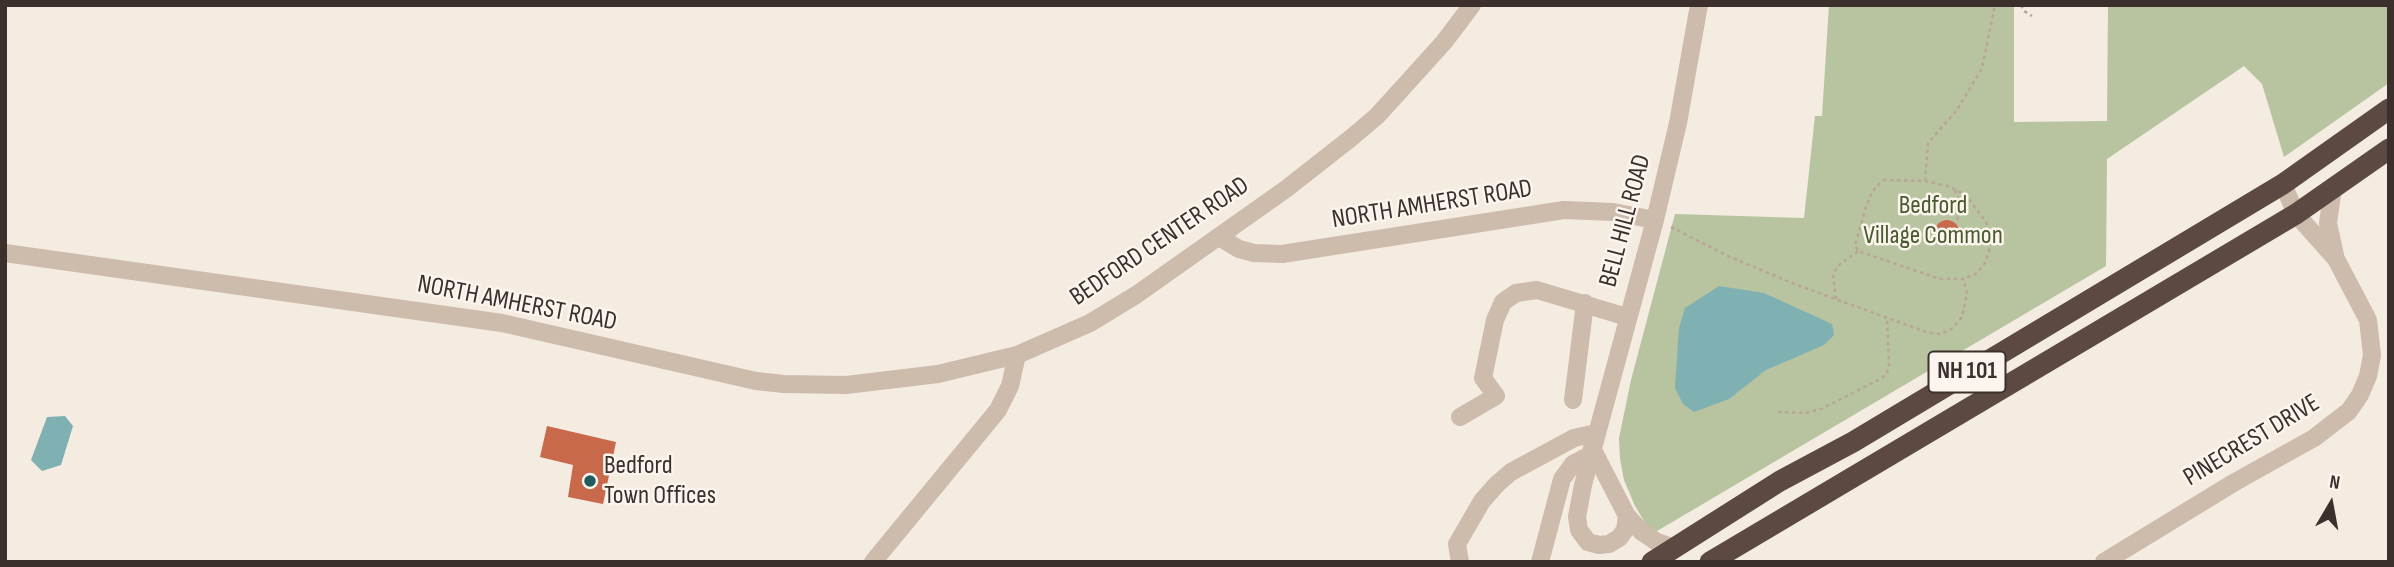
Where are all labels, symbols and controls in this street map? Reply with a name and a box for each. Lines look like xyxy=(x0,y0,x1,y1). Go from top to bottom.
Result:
street label: BELL HILL ROAD xyxy=(1593,151,1659,291)
street label: BEDFORD CENTER ROAD xyxy=(1065,171,1255,313)
street label: NORTH AMHERST ROAD xyxy=(1330,174,1534,236)
park label: Bedford Village Common xyxy=(1863,190,2003,252)
street label: NORTH AMHERST ROAD xyxy=(415,269,619,339)
road number: NH 101 xyxy=(1928,352,2006,393)
street label: PINECREST DRIVE xyxy=(2178,388,2326,494)
place label: Bedford Town Offices xyxy=(604,450,716,512)
north arrow xyxy=(2296,469,2366,539)
text: N xyxy=(2328,471,2342,495)
marker: Bedford Town Offices xyxy=(582,473,598,489)

